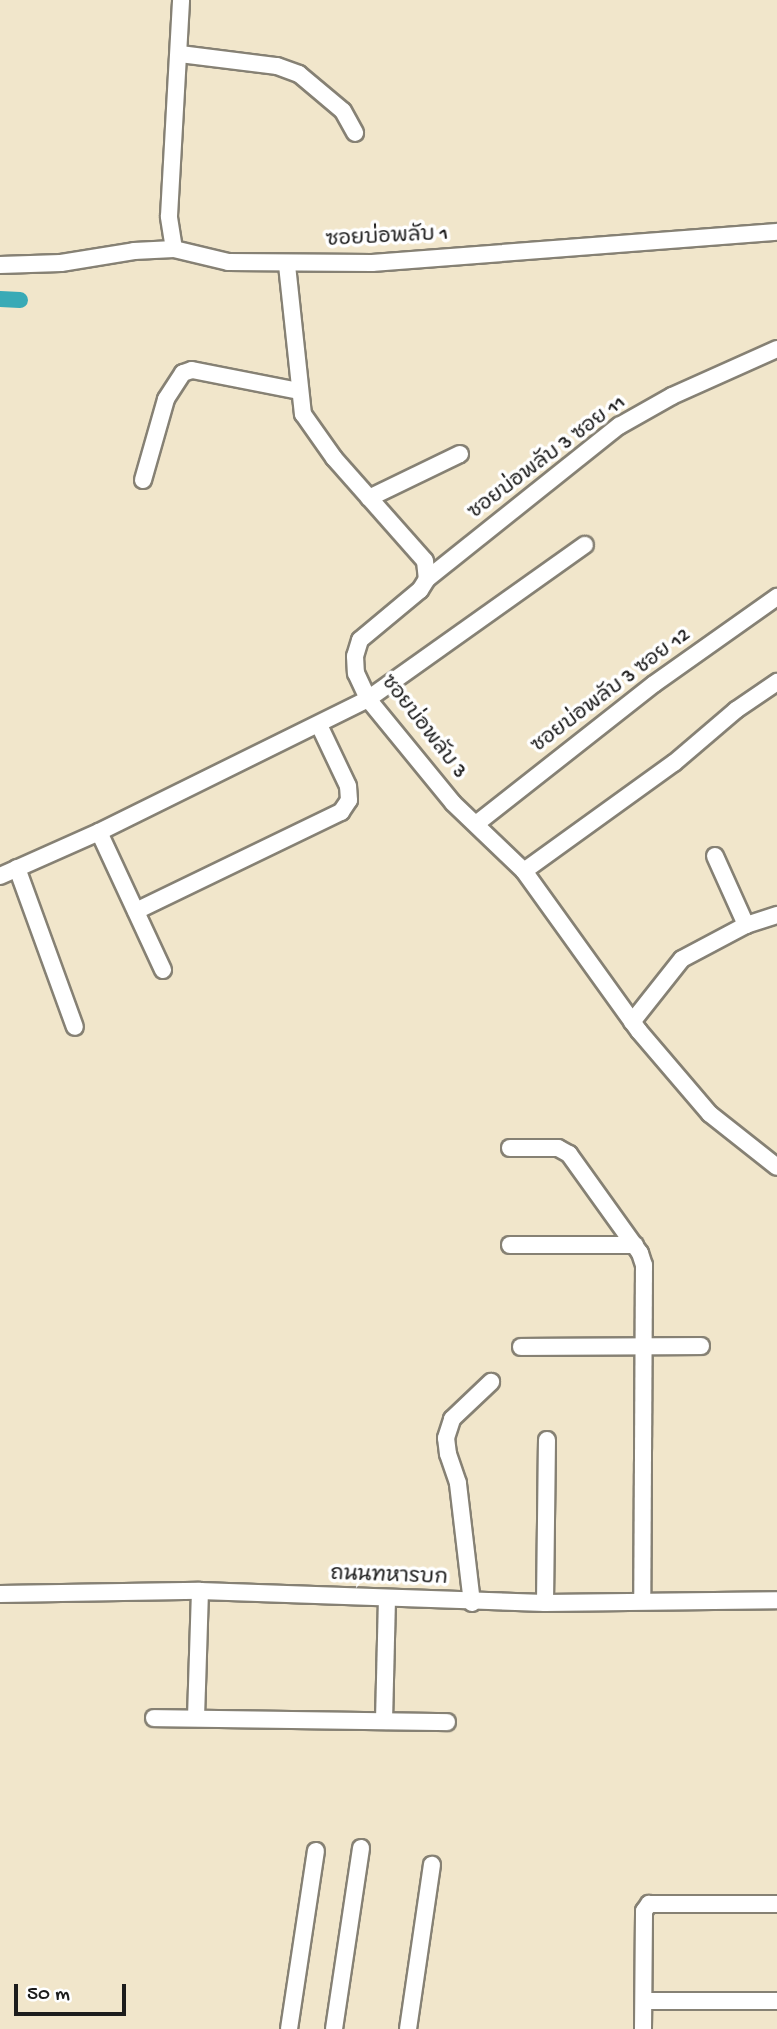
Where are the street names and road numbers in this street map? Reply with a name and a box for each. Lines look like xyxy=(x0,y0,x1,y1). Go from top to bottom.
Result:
street label: ซอยบ่อพลับ 1 xyxy=(325,223,449,255)
street label: ซอยบ่อพลับ 3 ซอย 11 xyxy=(464,391,632,527)
street label: ซอยบ่อพลับ 3 ซอย 12 xyxy=(527,624,697,760)
street label: ซอยบ่อพลับ 3 xyxy=(374,671,470,785)
street label: ถนนทหารบก xyxy=(330,1563,448,1593)

